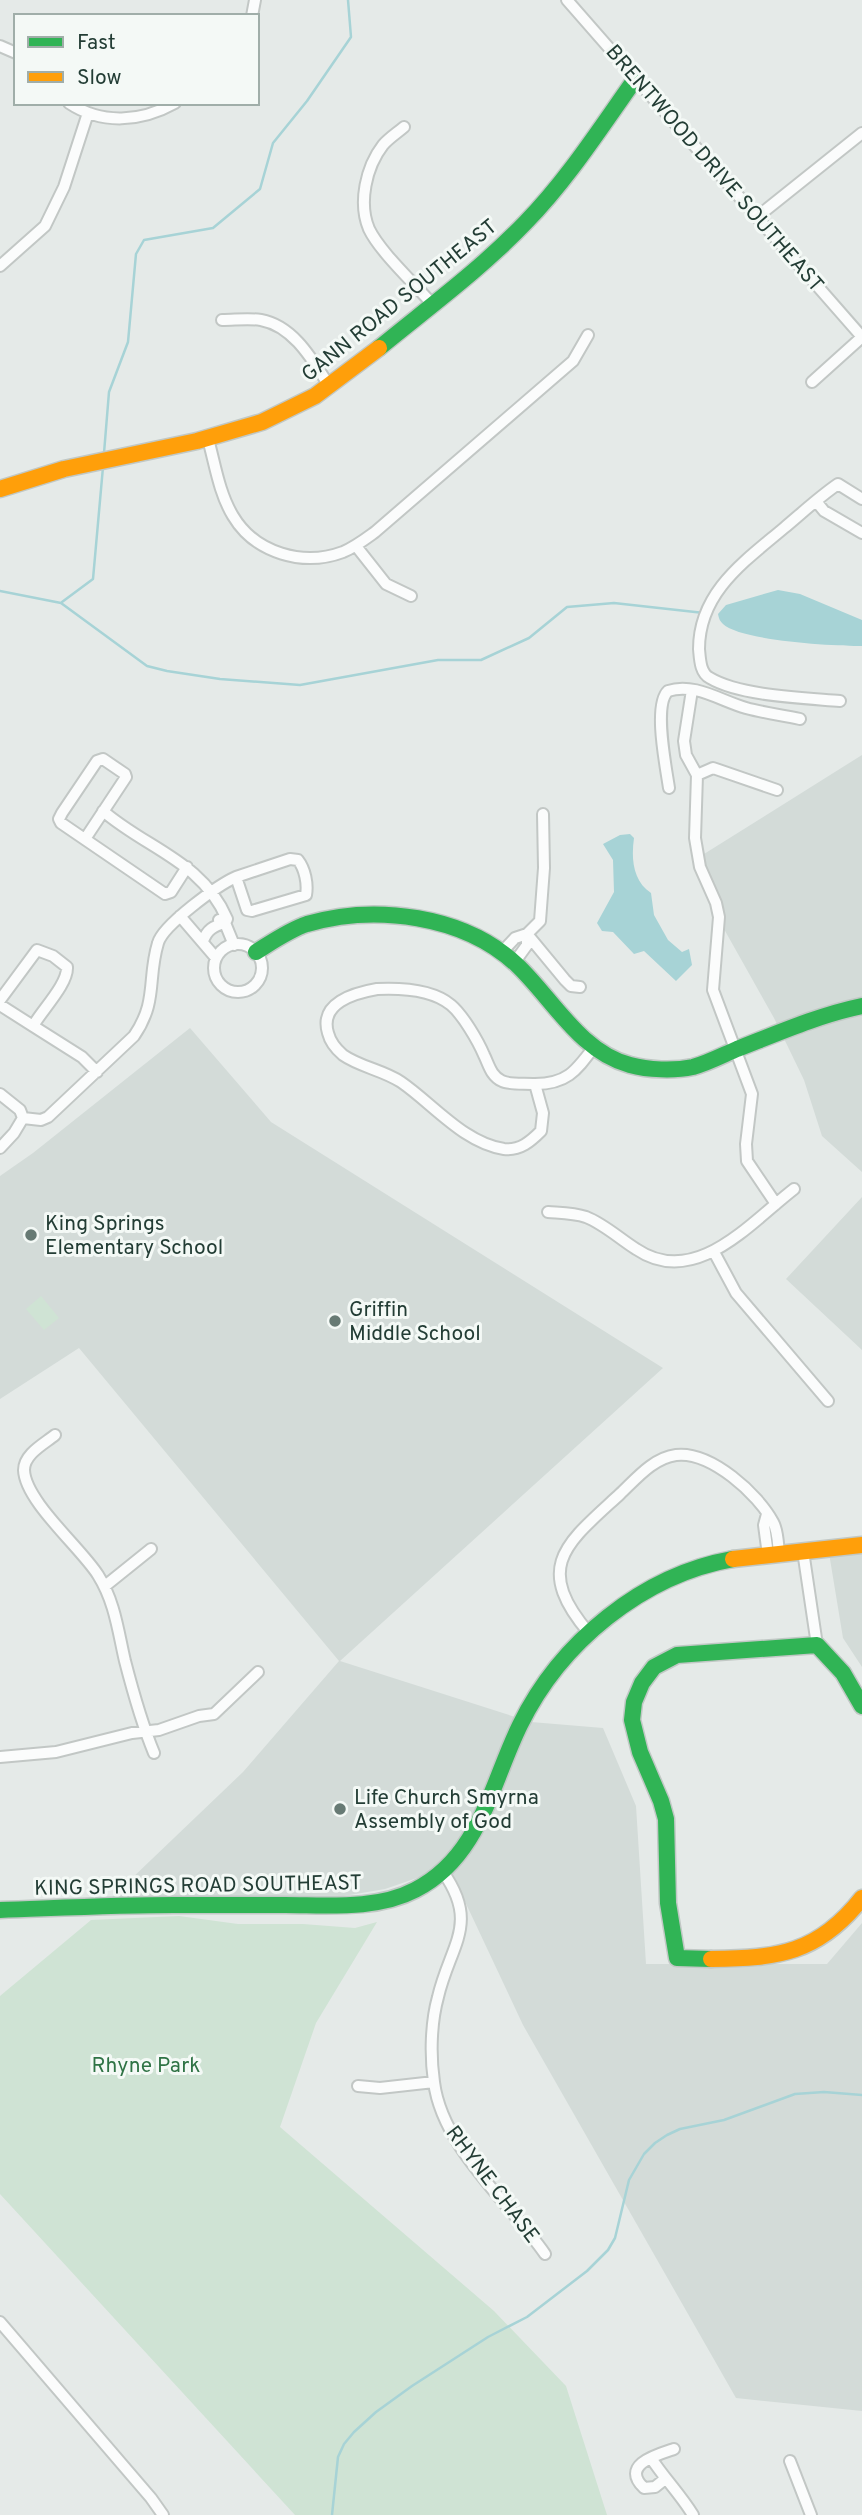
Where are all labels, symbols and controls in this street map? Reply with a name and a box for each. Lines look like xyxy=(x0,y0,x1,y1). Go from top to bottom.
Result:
legend xyxy=(14,14,259,105)
text: Fast xyxy=(77,30,116,57)
street label: BRENTWOOD DRIVE SOUTHEAST xyxy=(599,40,829,298)
text: Slow xyxy=(77,65,122,92)
street label: GANN ROAD SOUTHEAST xyxy=(297,214,503,388)
place label: King Springs Elementary School xyxy=(45,1211,223,1262)
marker: King Springs Elementary School xyxy=(23,1227,39,1243)
place label: Griffin Middle School xyxy=(349,1297,481,1348)
marker: Griffin Middle School xyxy=(327,1313,343,1329)
place label: Life Church Smyrna Assembly of God xyxy=(354,1785,539,1836)
marker: Life Church Smyrna Assembly of God xyxy=(332,1801,348,1817)
street label: KING SPRINGS ROAD SOUTHEAST xyxy=(34,1870,362,1903)
park label: Rhyne Park xyxy=(92,2053,200,2080)
street label: RHYNE CHASE xyxy=(439,2121,545,2249)

